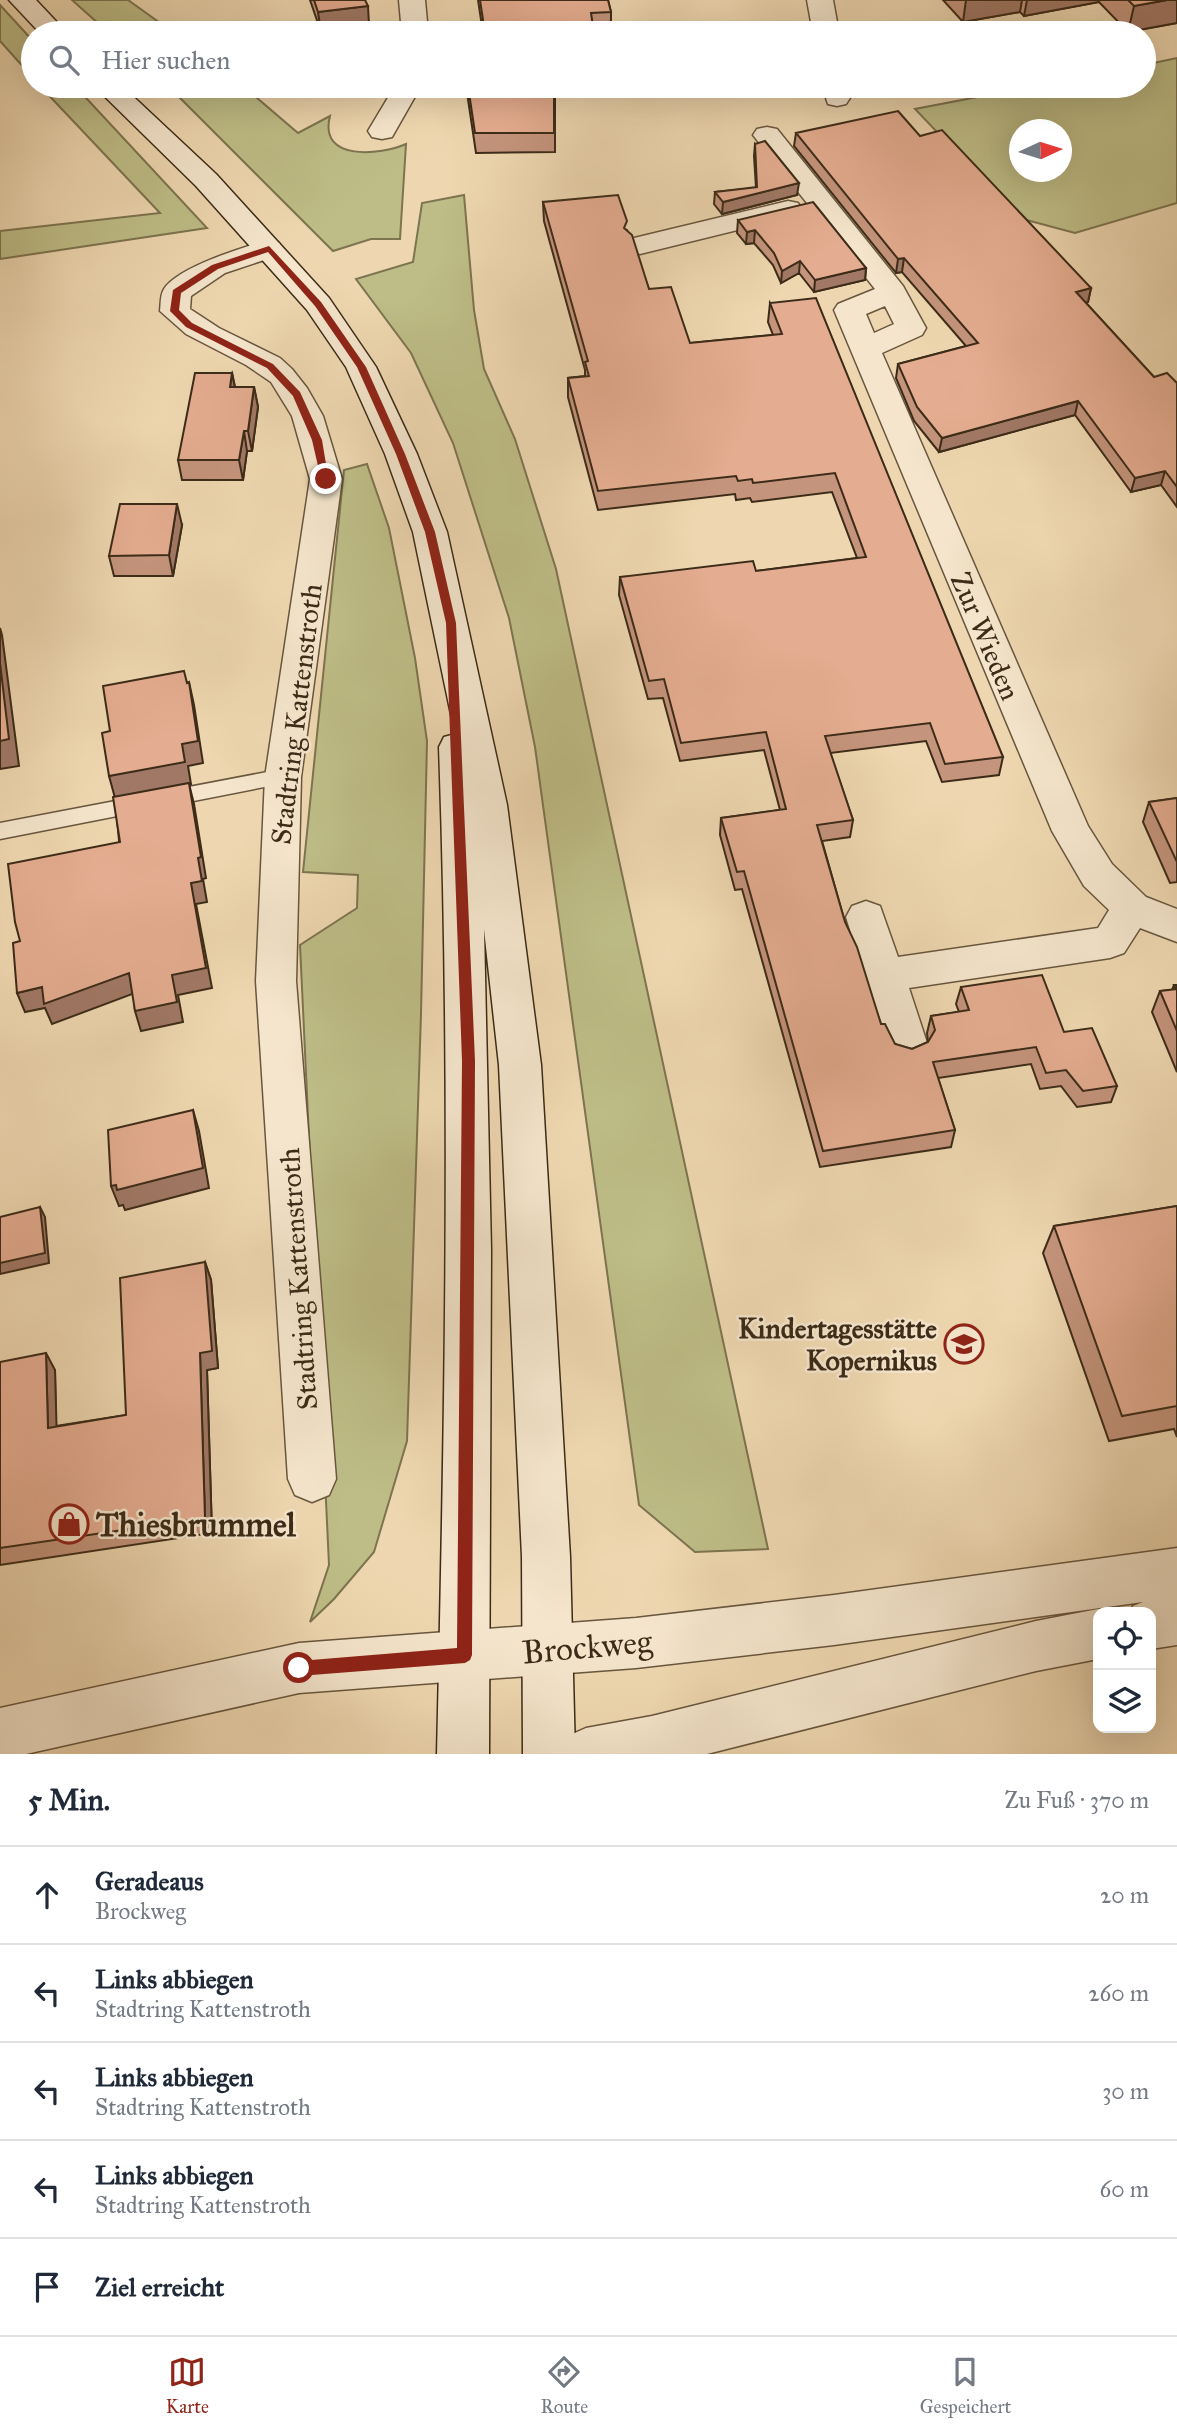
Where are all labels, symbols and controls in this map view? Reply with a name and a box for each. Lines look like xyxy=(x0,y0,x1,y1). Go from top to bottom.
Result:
search box xyxy=(21,21,1156,98)
icon: search xyxy=(45,41,83,79)
text: Hier suchen xyxy=(101,44,230,76)
north arrow xyxy=(1009,119,1072,182)
route end xyxy=(310,463,341,494)
street label: Zur Wieden xyxy=(943,567,1028,705)
street label: Stadtring Kattenstroth xyxy=(263,581,330,847)
street label: Stadtring Kattenstroth xyxy=(272,1146,325,1411)
place label: Kindertagesstätte Kopernikus xyxy=(738,1311,937,1378)
school or university icon: Kindertagesstätte Kopernikus xyxy=(943,1323,985,1365)
shop icon: Thiesbrummel xyxy=(48,1503,90,1545)
place label: Thiesbrummel xyxy=(96,1505,297,1545)
map controls xyxy=(1093,1607,1156,1733)
button: locate xyxy=(1093,1607,1156,1670)
street label: Brockweg xyxy=(520,1621,654,1673)
route start xyxy=(283,1652,314,1683)
button: layers xyxy=(1093,1670,1156,1733)
text: 5 Min. xyxy=(28,1782,110,1818)
text: Zu Fuß · 370 m xyxy=(1004,1786,1149,1814)
text: Geradeaus xyxy=(95,1865,204,1897)
icon: ahead xyxy=(28,1876,66,1914)
text: 20 m xyxy=(1100,1881,1149,1909)
text: Brockweg xyxy=(95,1897,186,1925)
text: Links abbiegen xyxy=(95,1963,254,1995)
icon: left xyxy=(28,1974,66,2012)
text: 260 m xyxy=(1088,1979,1149,2007)
text: Stadtring Kattenstroth xyxy=(95,1995,311,2023)
text: Links abbiegen xyxy=(95,2061,254,2093)
icon: left xyxy=(28,2072,66,2110)
text: 30 m xyxy=(1102,2077,1149,2105)
text: Stadtring Kattenstroth xyxy=(95,2093,311,2121)
text: Links abbiegen xyxy=(95,2159,254,2191)
icon: left xyxy=(28,2170,66,2208)
text: 60 m xyxy=(1100,2175,1149,2203)
text: Stadtring Kattenstroth xyxy=(95,2191,311,2219)
icon: arrive xyxy=(28,2268,66,2306)
text: Ziel erreicht xyxy=(95,2271,224,2303)
tab: Karte xyxy=(166,2353,209,2418)
tab: Route xyxy=(540,2353,588,2418)
tab: Gespeichert xyxy=(920,2353,1011,2418)

